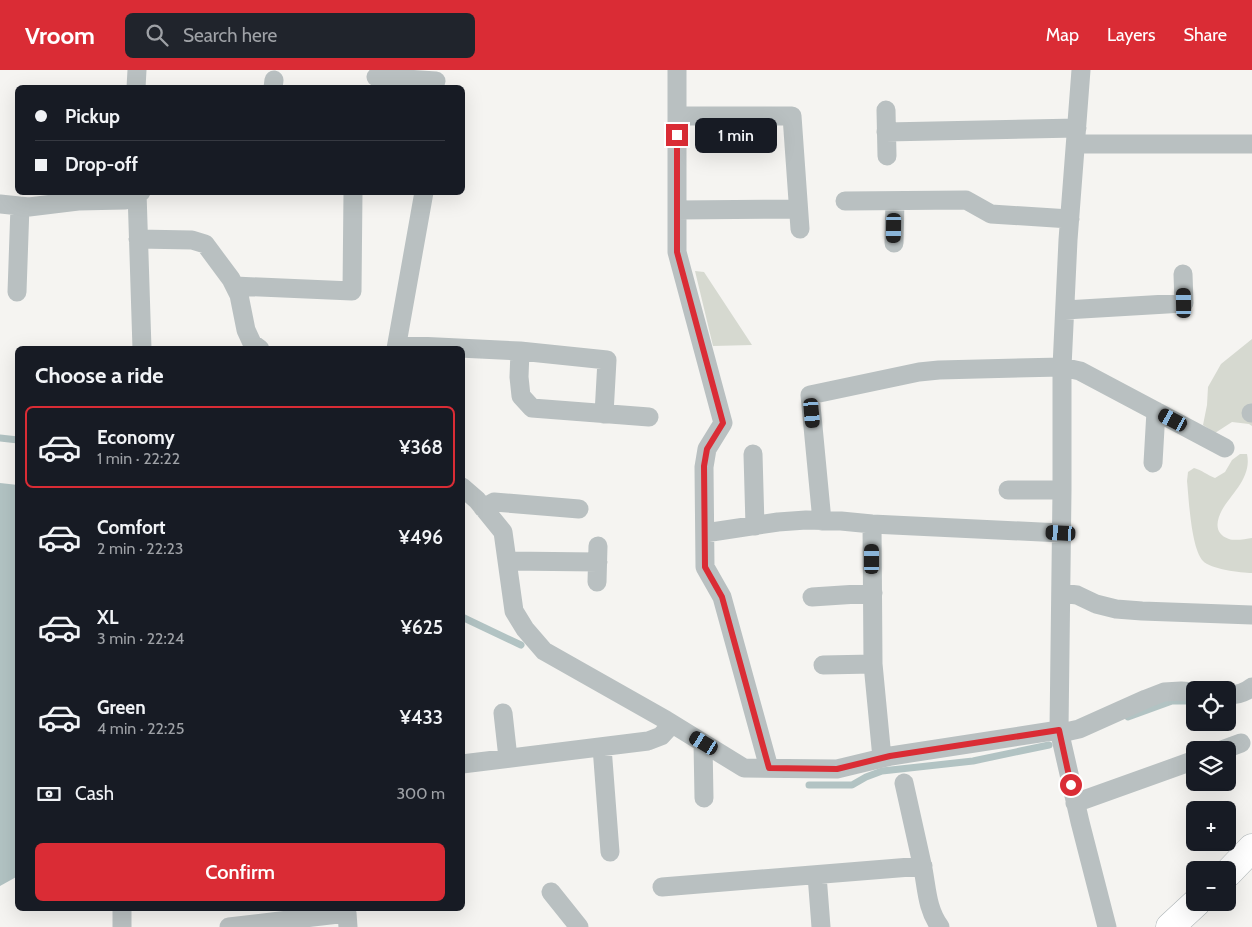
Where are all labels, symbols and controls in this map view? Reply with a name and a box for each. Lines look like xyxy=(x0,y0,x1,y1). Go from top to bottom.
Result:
search box xyxy=(125,13,475,58)
text: Vroom xyxy=(25,21,95,50)
icon: search xyxy=(143,21,171,49)
text: Search here xyxy=(183,24,277,47)
text: Map xyxy=(1046,24,1079,46)
text: Layers xyxy=(1107,24,1156,46)
text: Share xyxy=(1184,24,1227,46)
text: Pickup xyxy=(65,105,120,128)
callout: 1 min xyxy=(694,118,777,152)
route end xyxy=(666,124,688,146)
text: 1 min xyxy=(718,126,754,145)
text: Drop-off xyxy=(65,153,138,176)
car xyxy=(886,213,901,243)
car xyxy=(1176,288,1191,318)
text: Choose a ride xyxy=(35,362,164,389)
car xyxy=(803,397,820,429)
car xyxy=(1156,406,1189,434)
icon: car xyxy=(37,425,82,470)
text: Economy xyxy=(97,426,175,449)
text: ¥368 xyxy=(399,436,443,459)
text: 1 min · 22:22 xyxy=(97,449,180,468)
icon: car xyxy=(37,515,82,560)
text: Comfort xyxy=(97,516,166,539)
car xyxy=(1045,525,1076,541)
text: ¥496 xyxy=(399,526,443,549)
text: 2 min · 22:23 xyxy=(97,539,184,558)
car xyxy=(864,544,879,574)
icon: car xyxy=(37,605,82,650)
text: XL xyxy=(97,606,118,629)
text: ¥625 xyxy=(401,616,443,639)
text: 3 min · 22:24 xyxy=(97,629,184,648)
map controls xyxy=(1186,681,1236,911)
button: locate xyxy=(1186,681,1236,731)
icon: car xyxy=(37,695,82,740)
text: Green xyxy=(97,696,146,719)
text: ¥433 xyxy=(400,706,443,729)
text: 4 min · 22:25 xyxy=(97,719,184,738)
car xyxy=(687,729,720,757)
button: layers xyxy=(1186,741,1236,791)
route start xyxy=(1060,774,1082,796)
icon: cash xyxy=(35,780,63,808)
text: Cash xyxy=(75,782,114,805)
text: 300 m xyxy=(396,784,445,803)
button: + xyxy=(1186,801,1236,851)
button: Confirm xyxy=(35,843,445,901)
button: − xyxy=(1186,861,1236,911)

